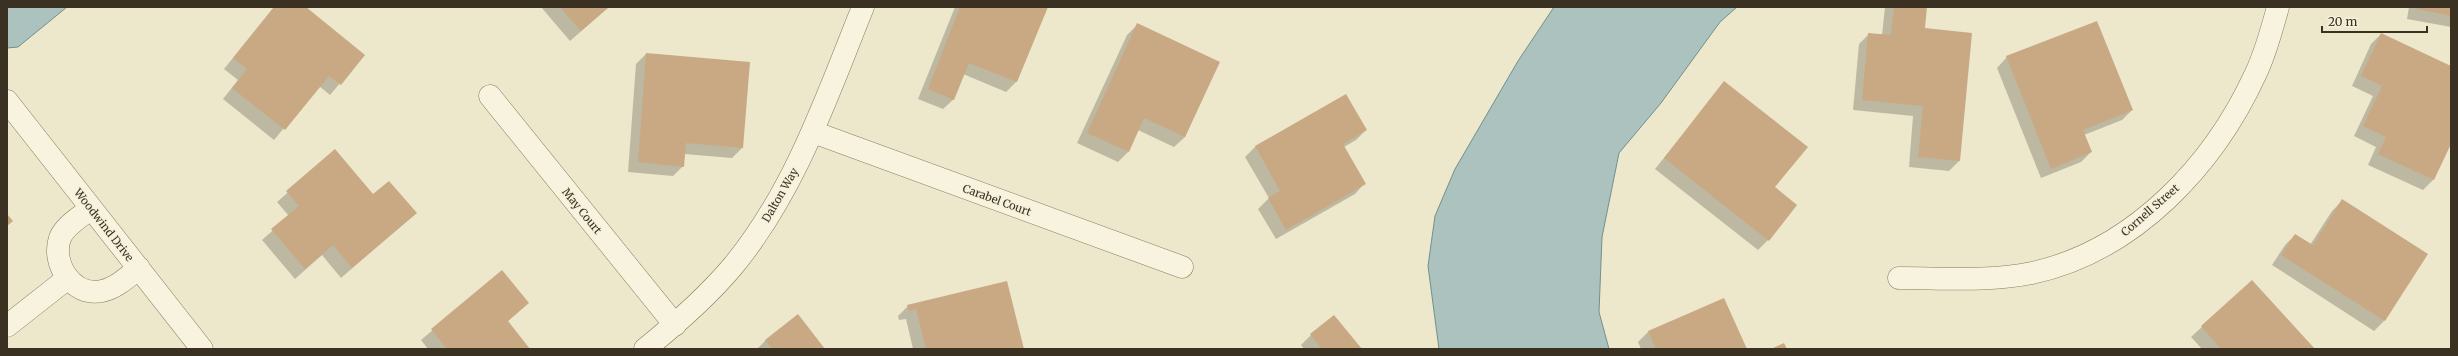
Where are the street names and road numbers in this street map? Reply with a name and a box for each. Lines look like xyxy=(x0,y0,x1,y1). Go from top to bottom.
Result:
street label: Dalton Way xyxy=(759,165,801,225)
street label: Carabel Court xyxy=(961,181,1034,219)
street label: Cornell Street xyxy=(2118,181,2182,239)
street label: Woodwind Drive xyxy=(71,185,137,264)
street label: May Court xyxy=(559,185,605,237)

